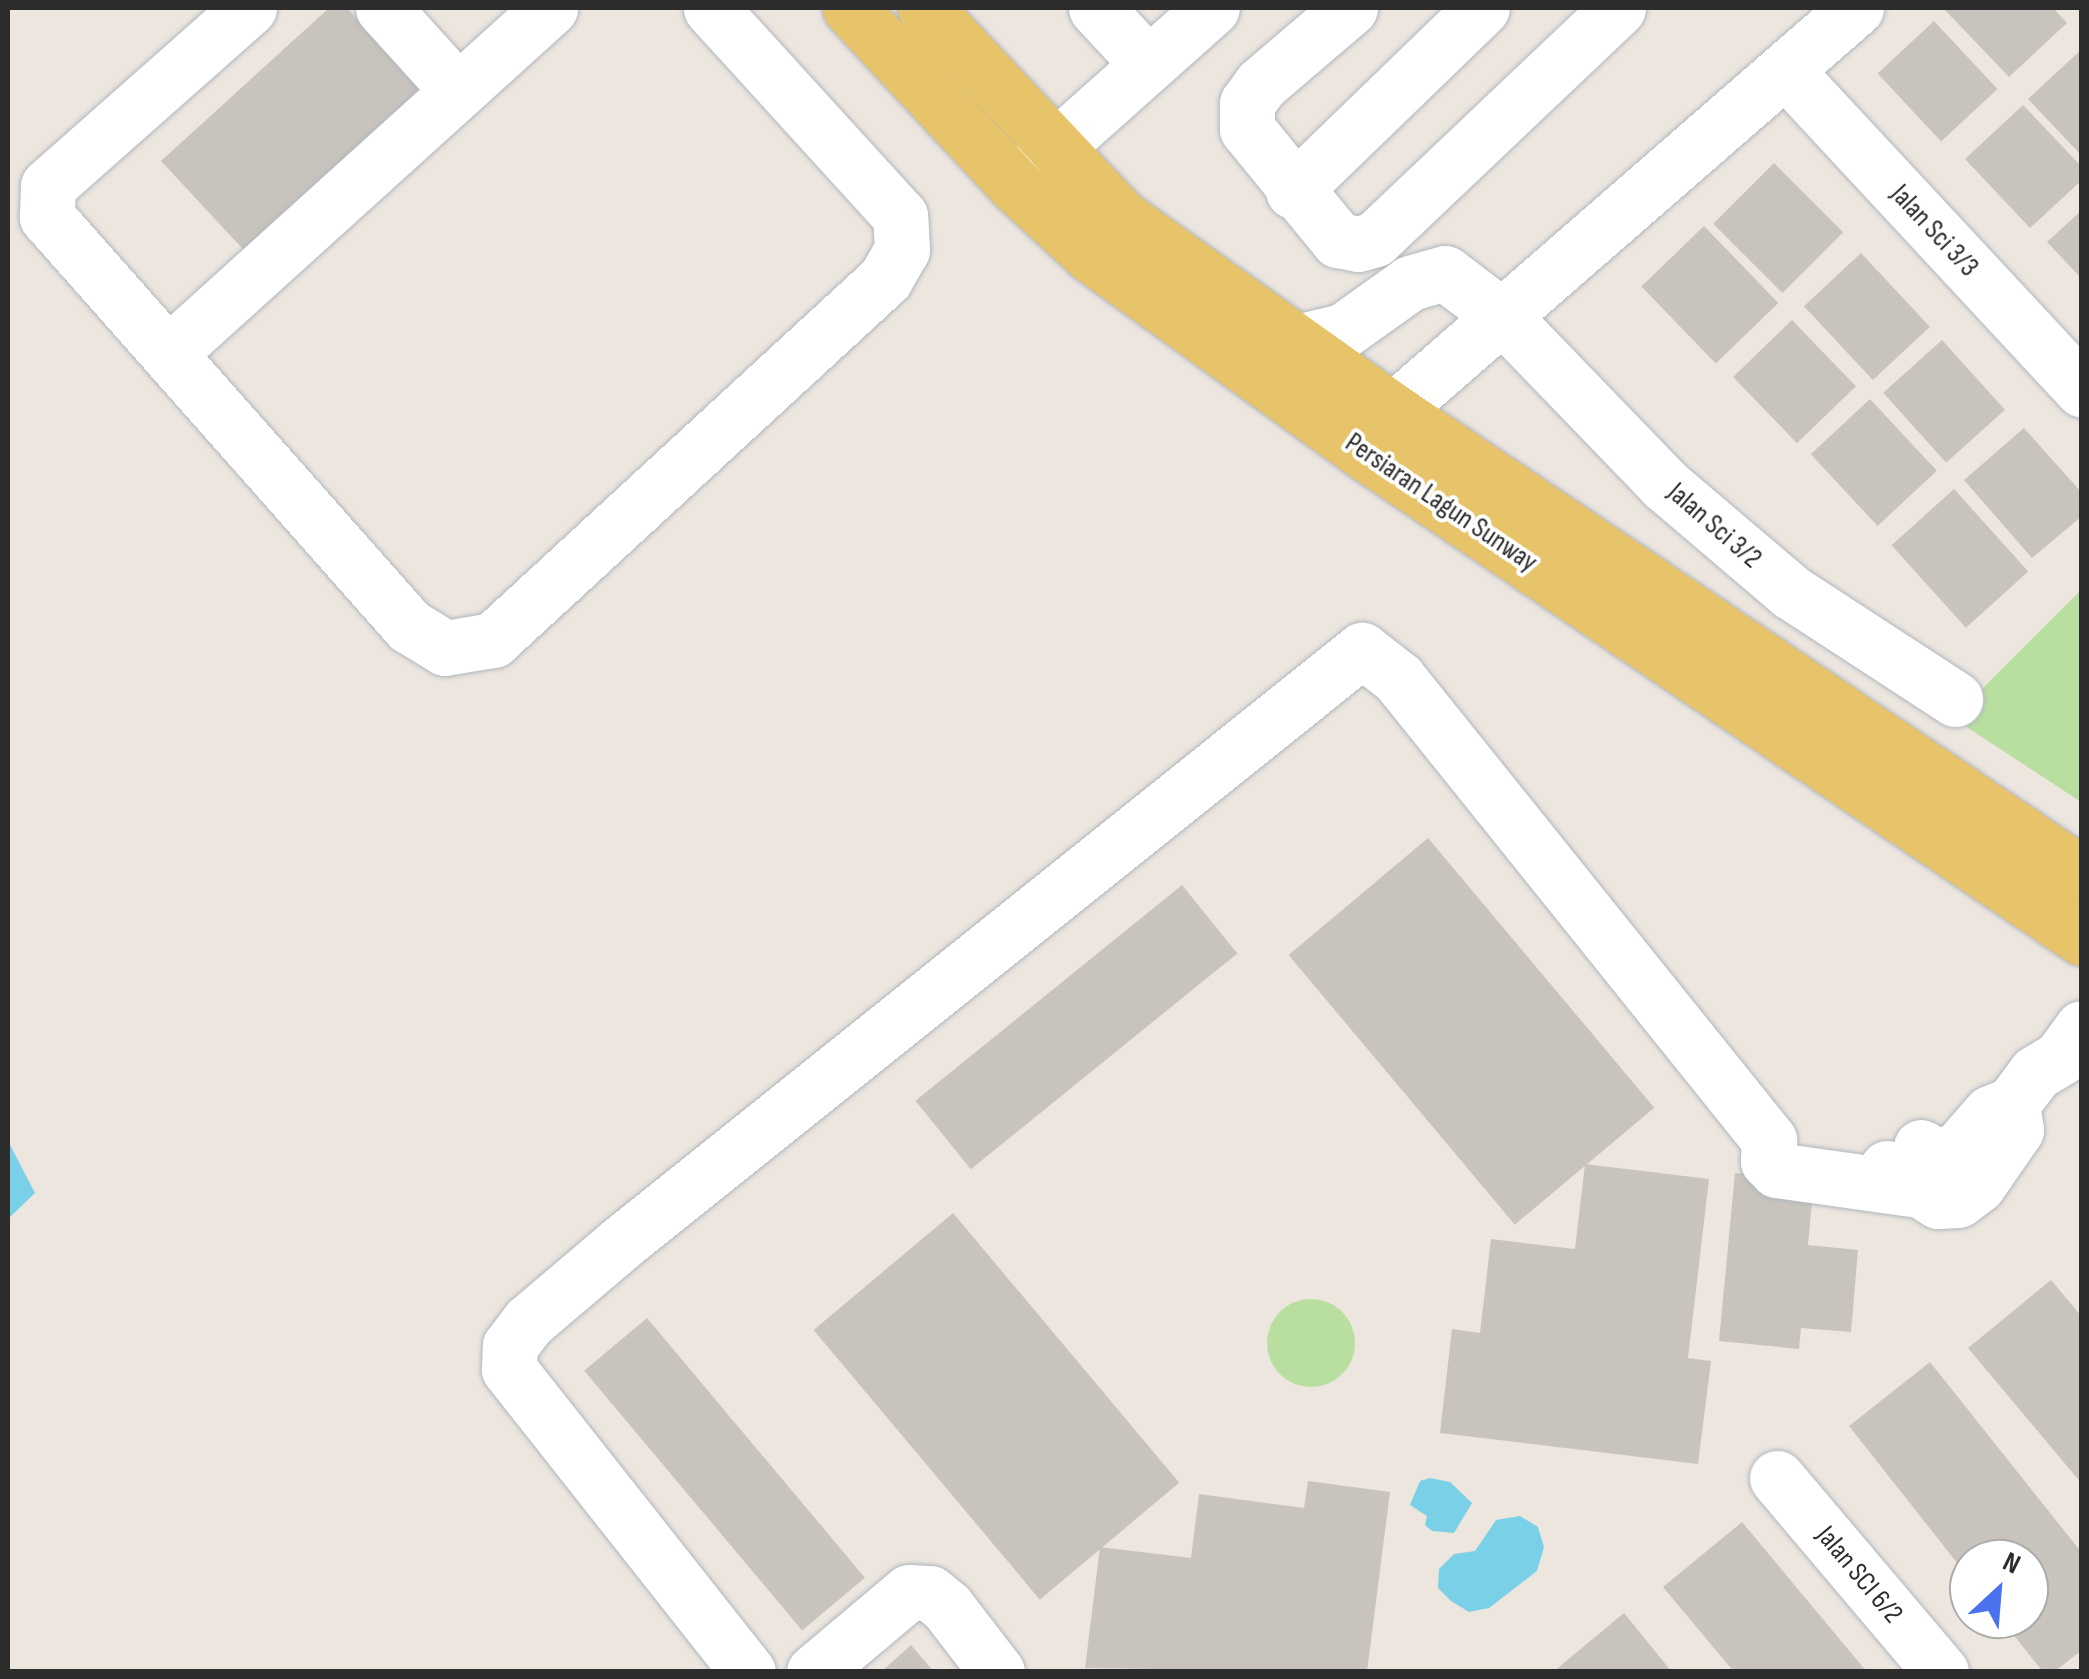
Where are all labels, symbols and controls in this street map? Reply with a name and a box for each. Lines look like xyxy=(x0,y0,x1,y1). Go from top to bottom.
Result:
street label: Jalan Sci 3/3 xyxy=(1883,178,1985,284)
street label: Persiaran Lagun Sunway xyxy=(1339,426,1543,580)
street label: Jalan Sci 3/2 xyxy=(1660,476,1768,576)
street label: Jalan SCI 6/2 xyxy=(1809,1520,1909,1630)
north arrow xyxy=(1949,1539,2049,1639)
text: N xyxy=(1998,1545,2025,1581)

